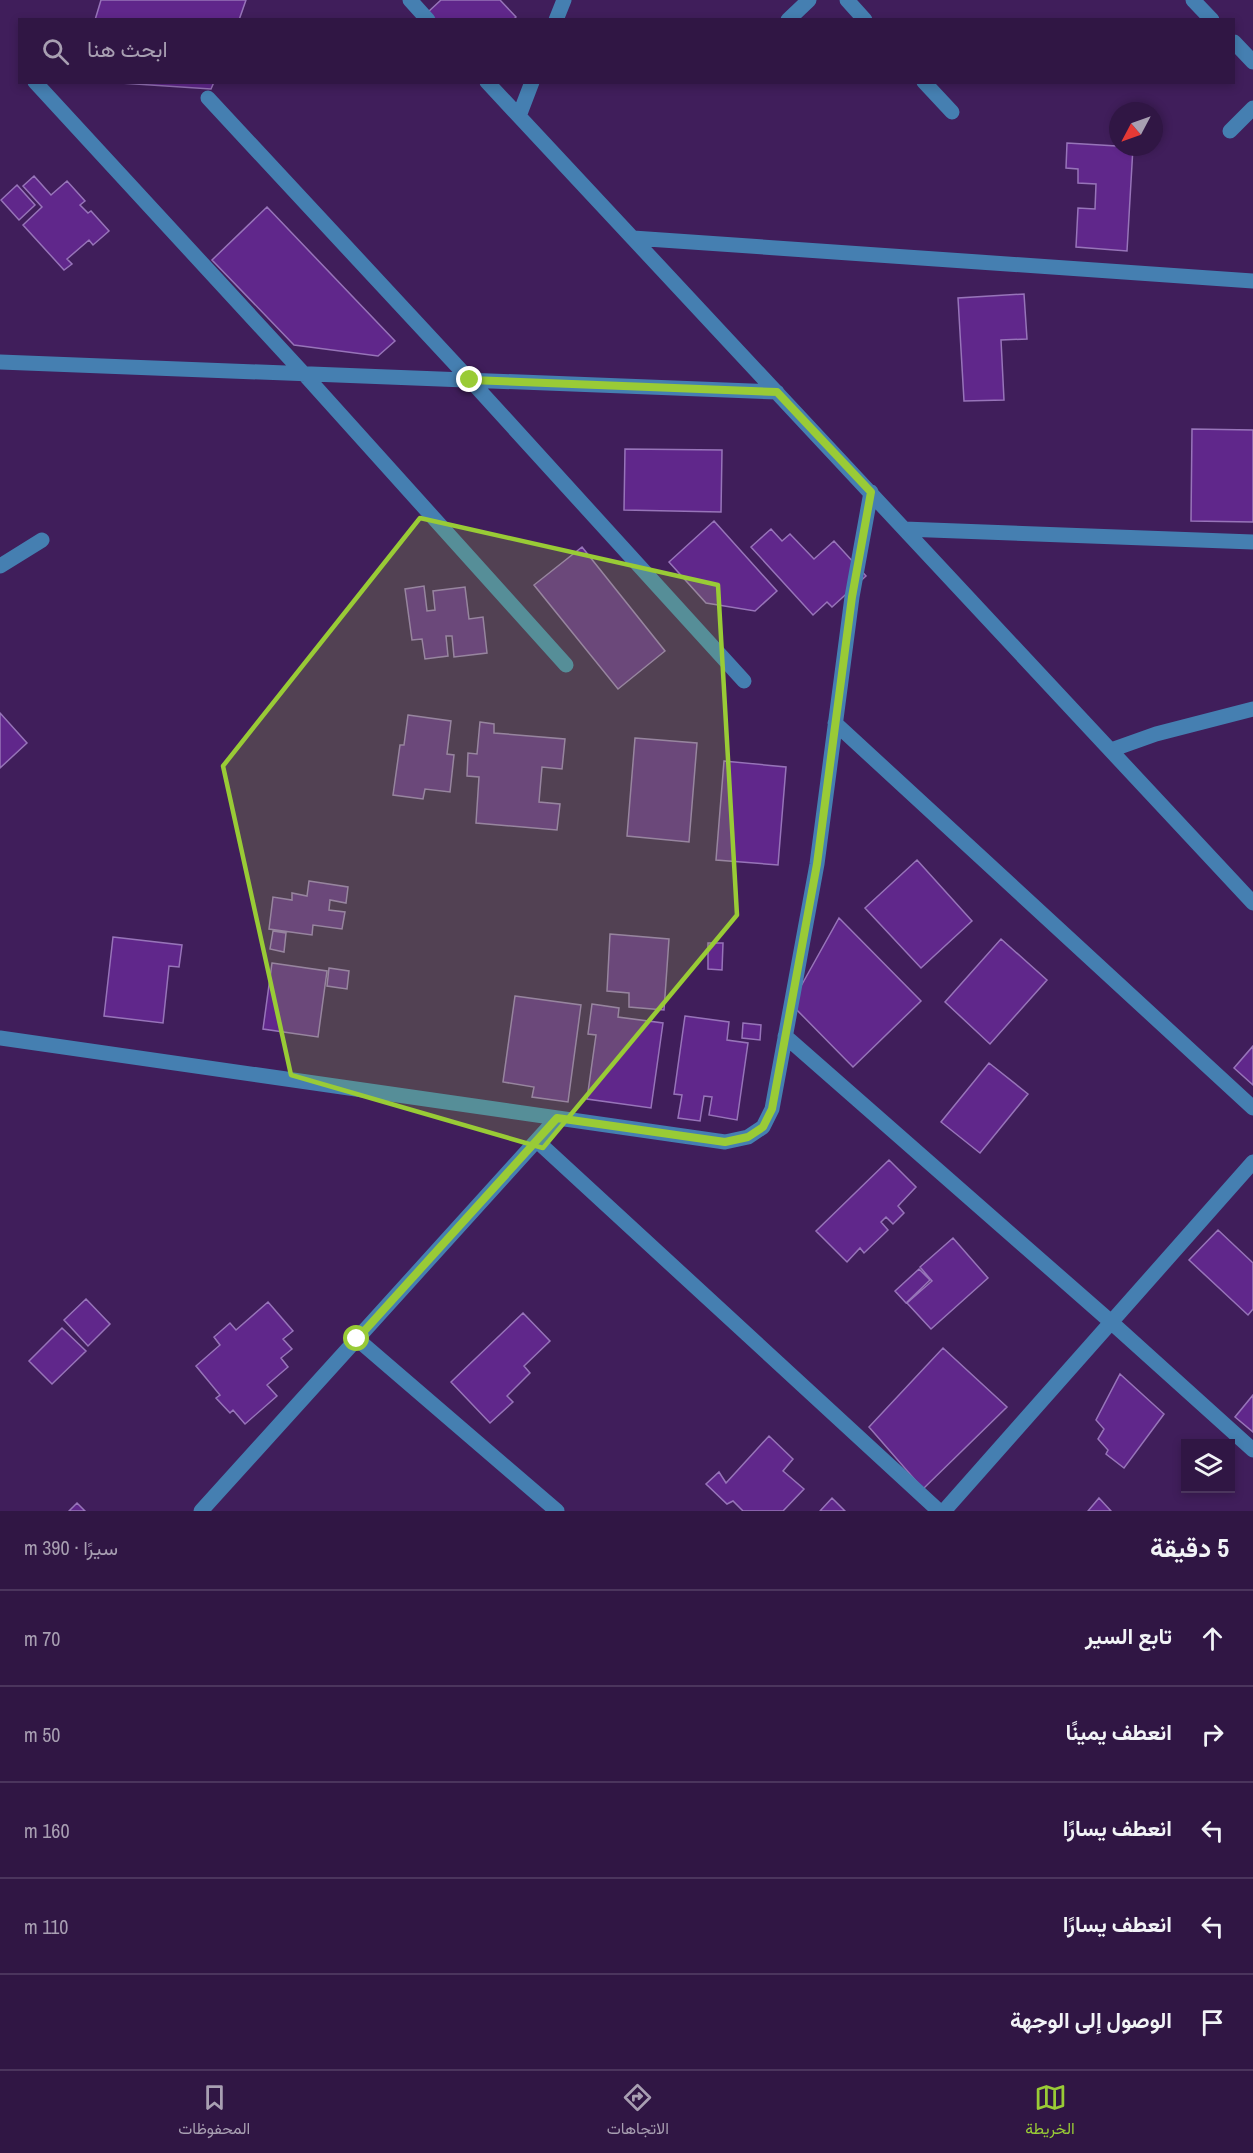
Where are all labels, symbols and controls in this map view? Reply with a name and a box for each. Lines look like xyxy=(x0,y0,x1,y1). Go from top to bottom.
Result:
search box xyxy=(18,18,1235,84)
text: ابحث هنا xyxy=(87,34,168,64)
icon: search xyxy=(39,35,72,68)
north arrow xyxy=(1109,102,1163,156)
route end xyxy=(456,366,482,392)
route start xyxy=(343,1325,369,1351)
map controls xyxy=(1181,1439,1235,1493)
button: layers xyxy=(1181,1439,1235,1493)
text: 5 دقيقة xyxy=(1150,1530,1229,1565)
text: سيرًا · 390 m xyxy=(24,1534,118,1561)
text: تابع السير xyxy=(1085,1621,1172,1651)
icon: ahead xyxy=(1196,1622,1229,1655)
text: 70 m xyxy=(24,1625,60,1652)
text: انعطف يمينًا xyxy=(1066,1717,1172,1747)
icon: right xyxy=(1196,1718,1229,1751)
text: 50 m xyxy=(24,1721,60,1748)
text: انعطف يسارًا xyxy=(1063,1813,1172,1843)
icon: left xyxy=(1196,1814,1229,1847)
text: 160 m xyxy=(24,1817,70,1844)
text: انعطف يسارًا xyxy=(1063,1909,1172,1939)
icon: left xyxy=(1196,1910,1229,1943)
text: 110 m xyxy=(24,1913,68,1940)
text: الوصول إلى الوجهة xyxy=(1010,2005,1172,2035)
icon: arrive xyxy=(1196,2006,1229,2039)
tab: المحفوظات xyxy=(178,2081,250,2143)
tab: الاتجاهات xyxy=(607,2081,669,2143)
tab: الخريطة xyxy=(1025,2081,1075,2143)

